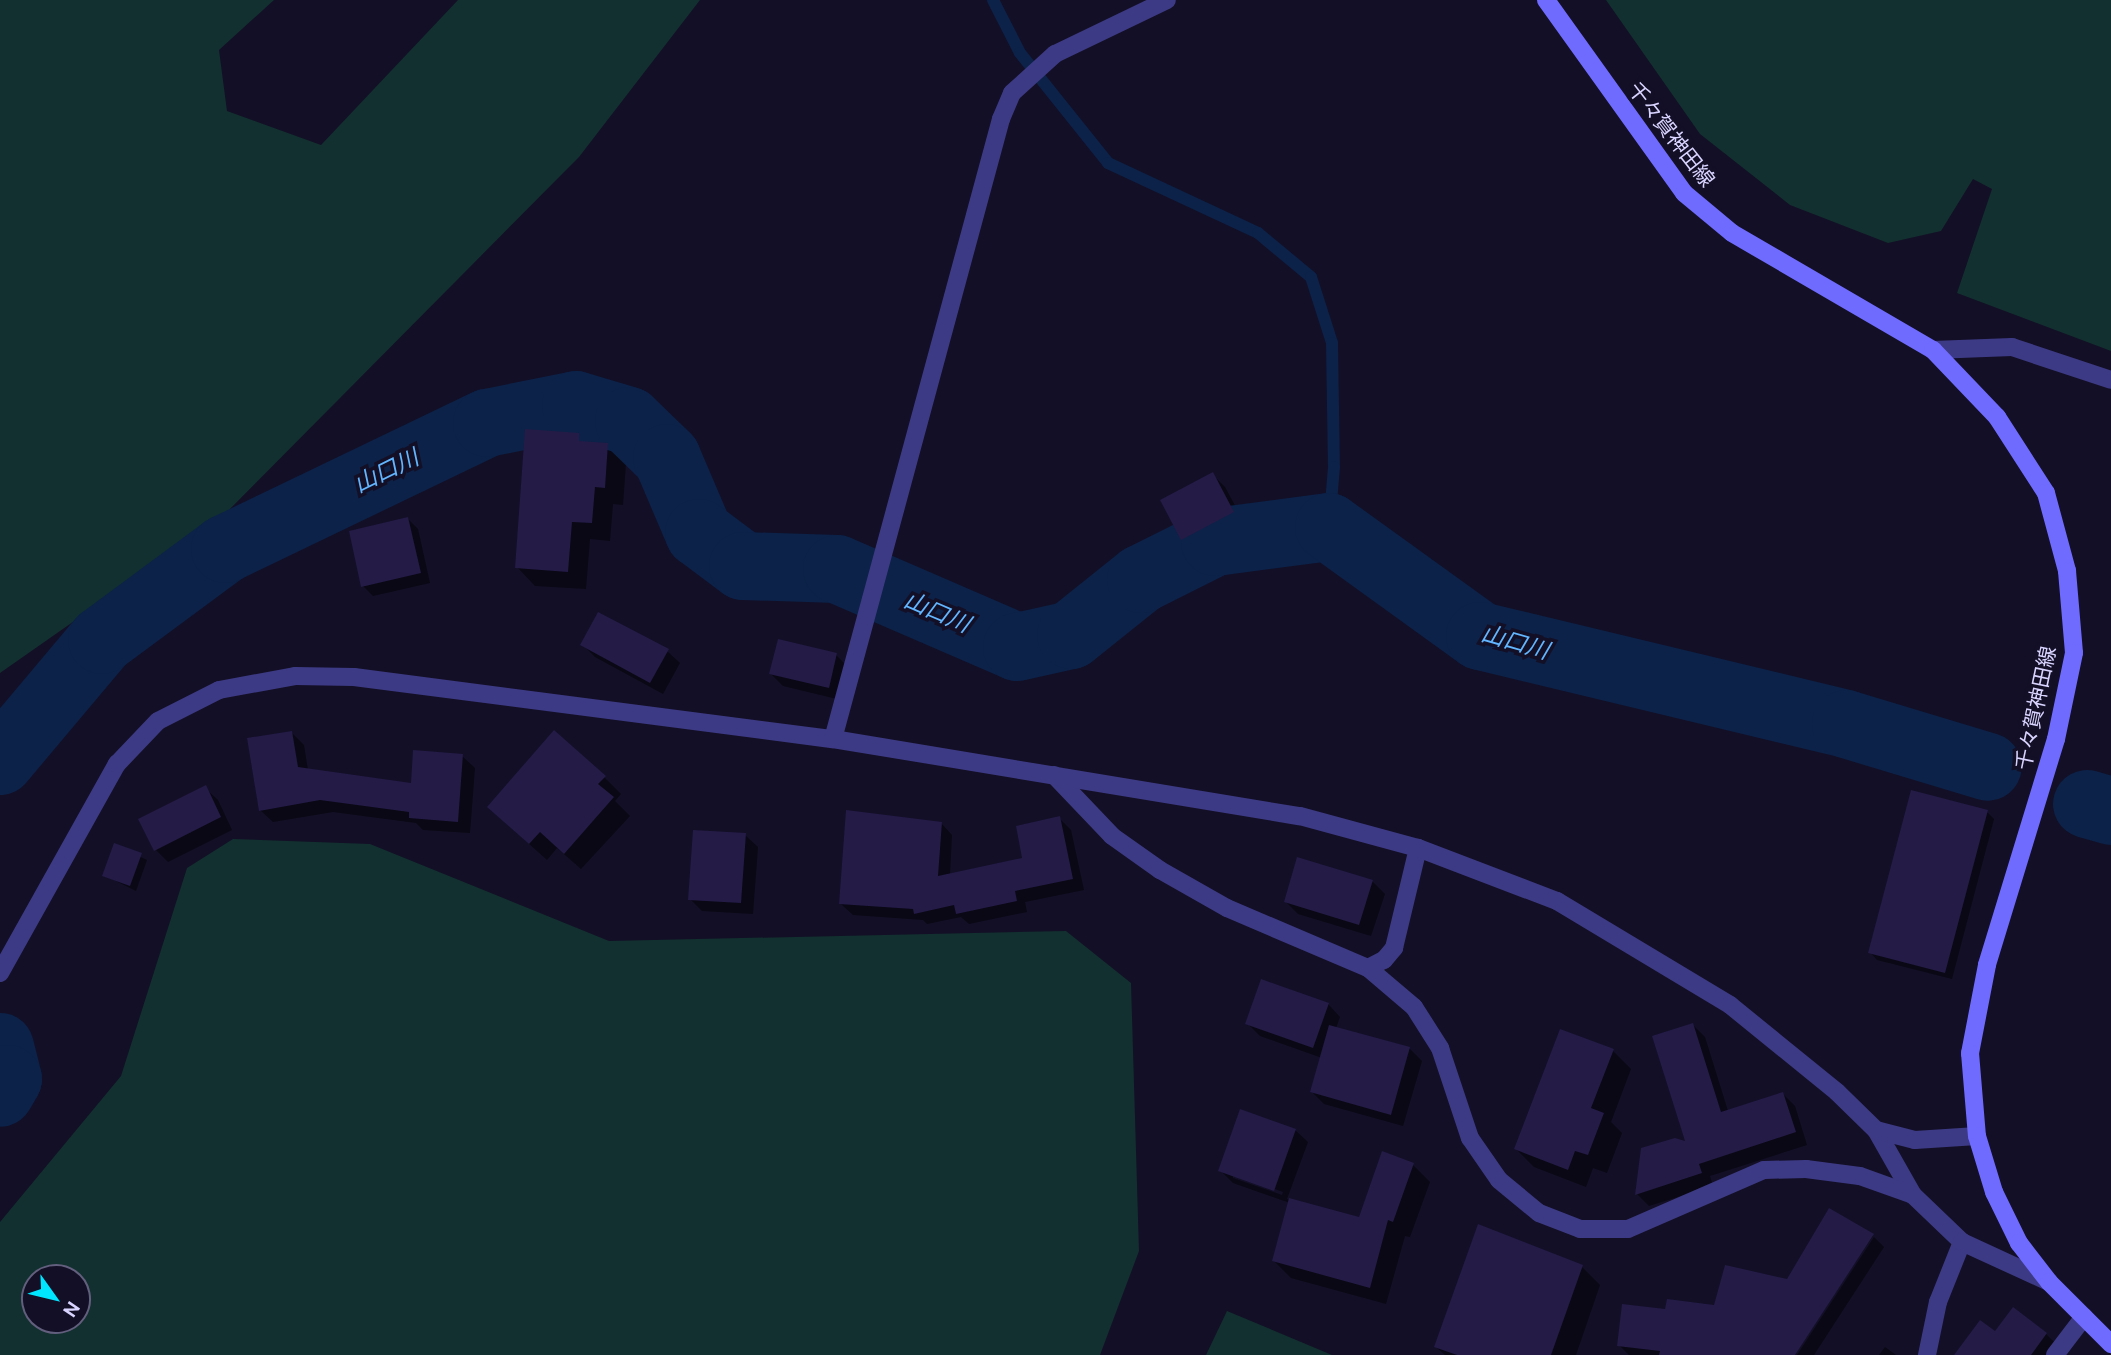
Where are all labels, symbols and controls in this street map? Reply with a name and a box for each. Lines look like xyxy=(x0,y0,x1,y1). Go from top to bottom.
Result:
street label: 千々賀神田線 xyxy=(1623,77,1721,191)
water label: 山口川 xyxy=(349,443,423,499)
water label: 山口川 xyxy=(900,586,974,638)
water label: 山口川 xyxy=(1478,619,1552,665)
street label: 千々賀神田線 xyxy=(2010,644,2060,772)
north arrow xyxy=(21,1264,91,1334)
text: N xyxy=(59,1298,85,1322)

